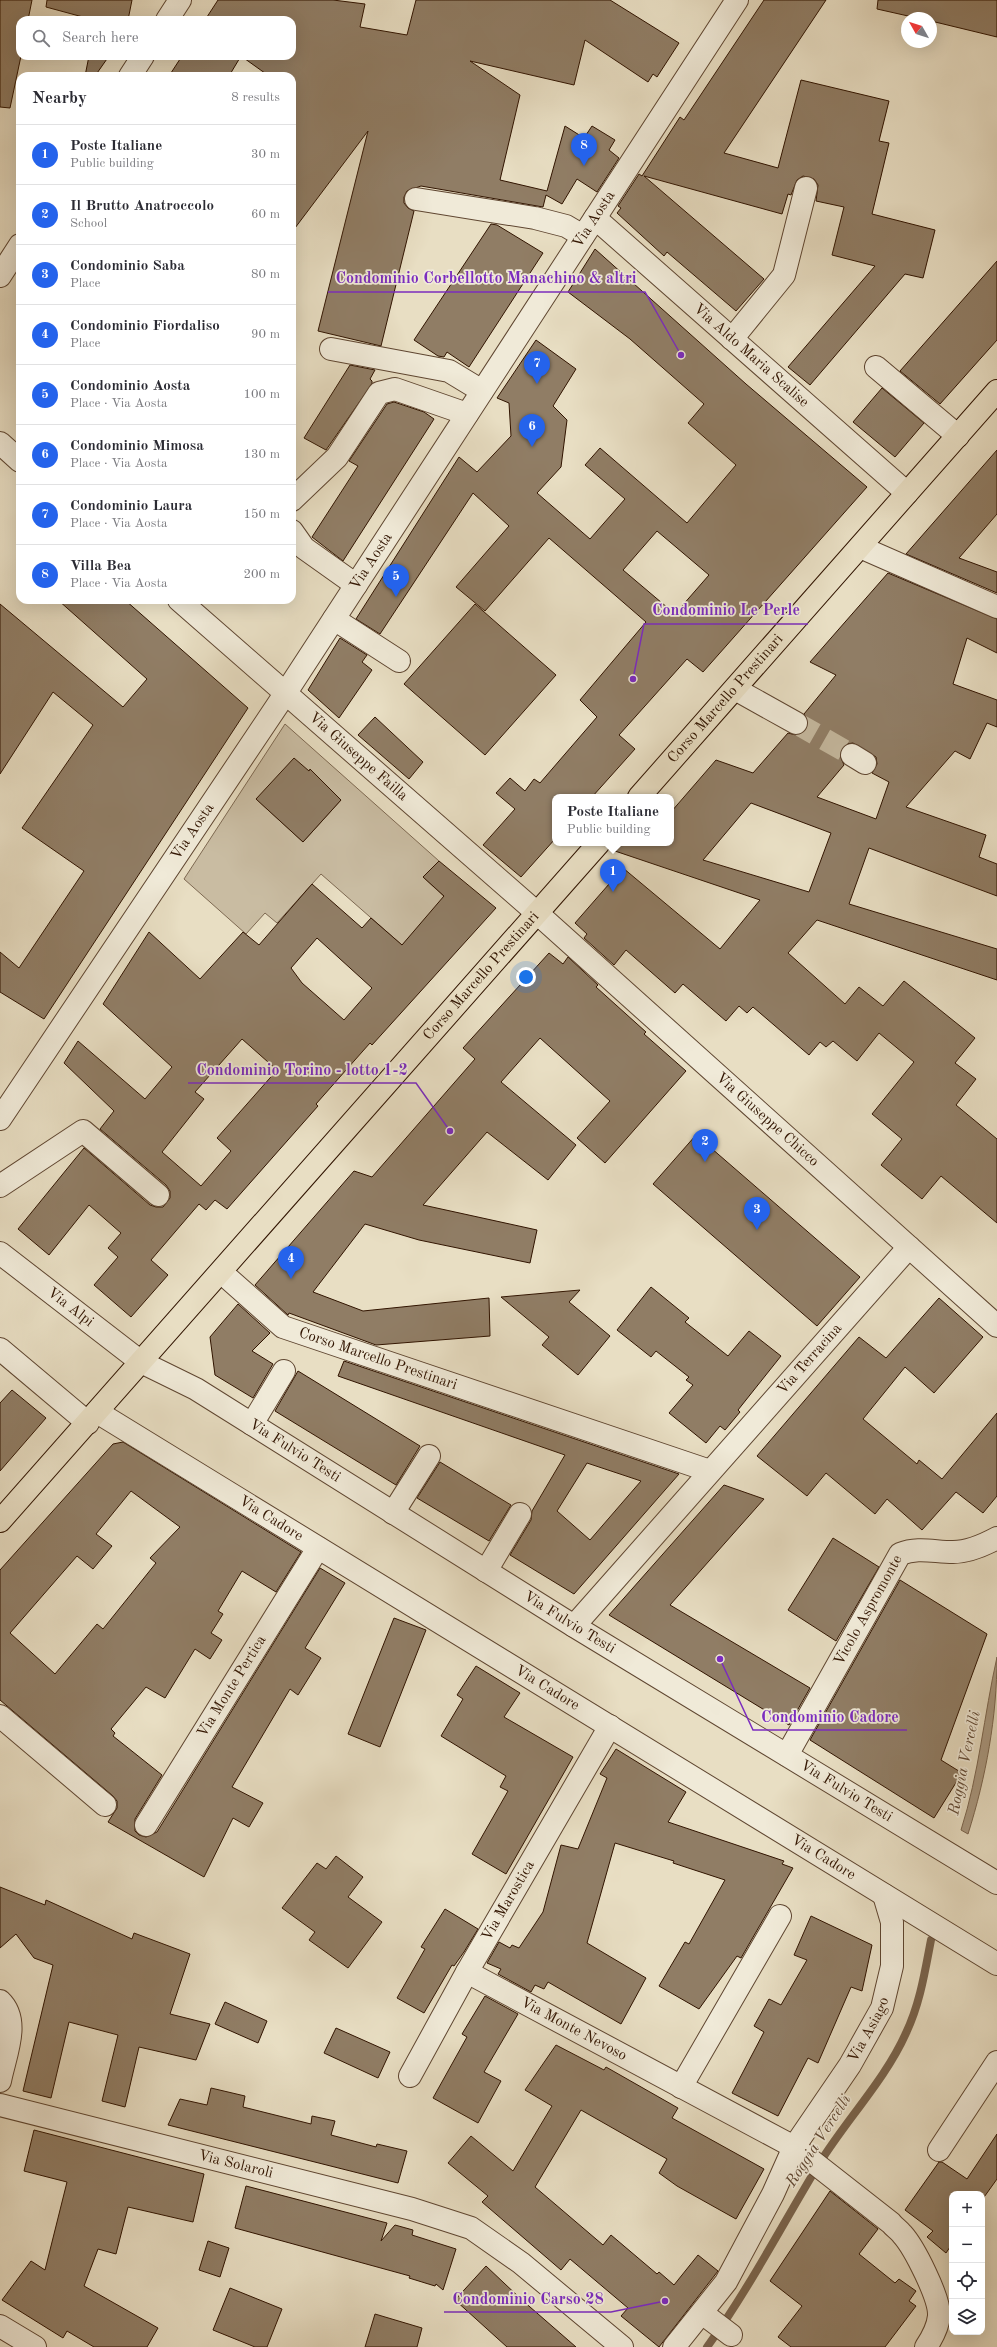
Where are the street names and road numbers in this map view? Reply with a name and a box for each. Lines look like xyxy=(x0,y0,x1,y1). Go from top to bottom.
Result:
street label: Via Aosta xyxy=(570,188,618,251)
street label: Via Aldo Maria Scalise xyxy=(690,301,812,410)
street label: Via Aosta xyxy=(347,530,396,593)
street label: Corso Marcello Prestinari xyxy=(665,631,786,766)
street label: Via Giuseppe Failla xyxy=(306,710,411,804)
street label: Via Aosta xyxy=(168,800,217,863)
street label: Corso Marcello Prestinari xyxy=(421,909,542,1043)
street label: Via Giuseppe Chicco xyxy=(713,1070,822,1170)
street label: Via Alpi xyxy=(44,1285,96,1330)
street label: Via Terracina xyxy=(775,1320,845,1398)
street label: Corso Marcello Prestinari xyxy=(297,1325,459,1393)
street label: Via Fulvio Testi xyxy=(246,1417,343,1485)
street label: Via Cadore xyxy=(236,1493,306,1544)
street label: Vicolo Aspromonte xyxy=(831,1553,905,1668)
street label: Via Fulvio Testi xyxy=(521,1589,618,1657)
street label: Via Monte Pertica xyxy=(195,1632,269,1740)
street label: Via Cadore xyxy=(512,1663,582,1713)
street label: Via Fulvio Testi xyxy=(797,1758,895,1825)
street label: Via Cadore xyxy=(788,1832,858,1883)
street label: Via Marostica xyxy=(479,1858,538,1943)
street label: Via Monte Nevoso xyxy=(518,1995,629,2064)
street label: Via Asiago xyxy=(846,1996,892,2065)
street label: Via Solaroli xyxy=(197,2148,275,2181)

